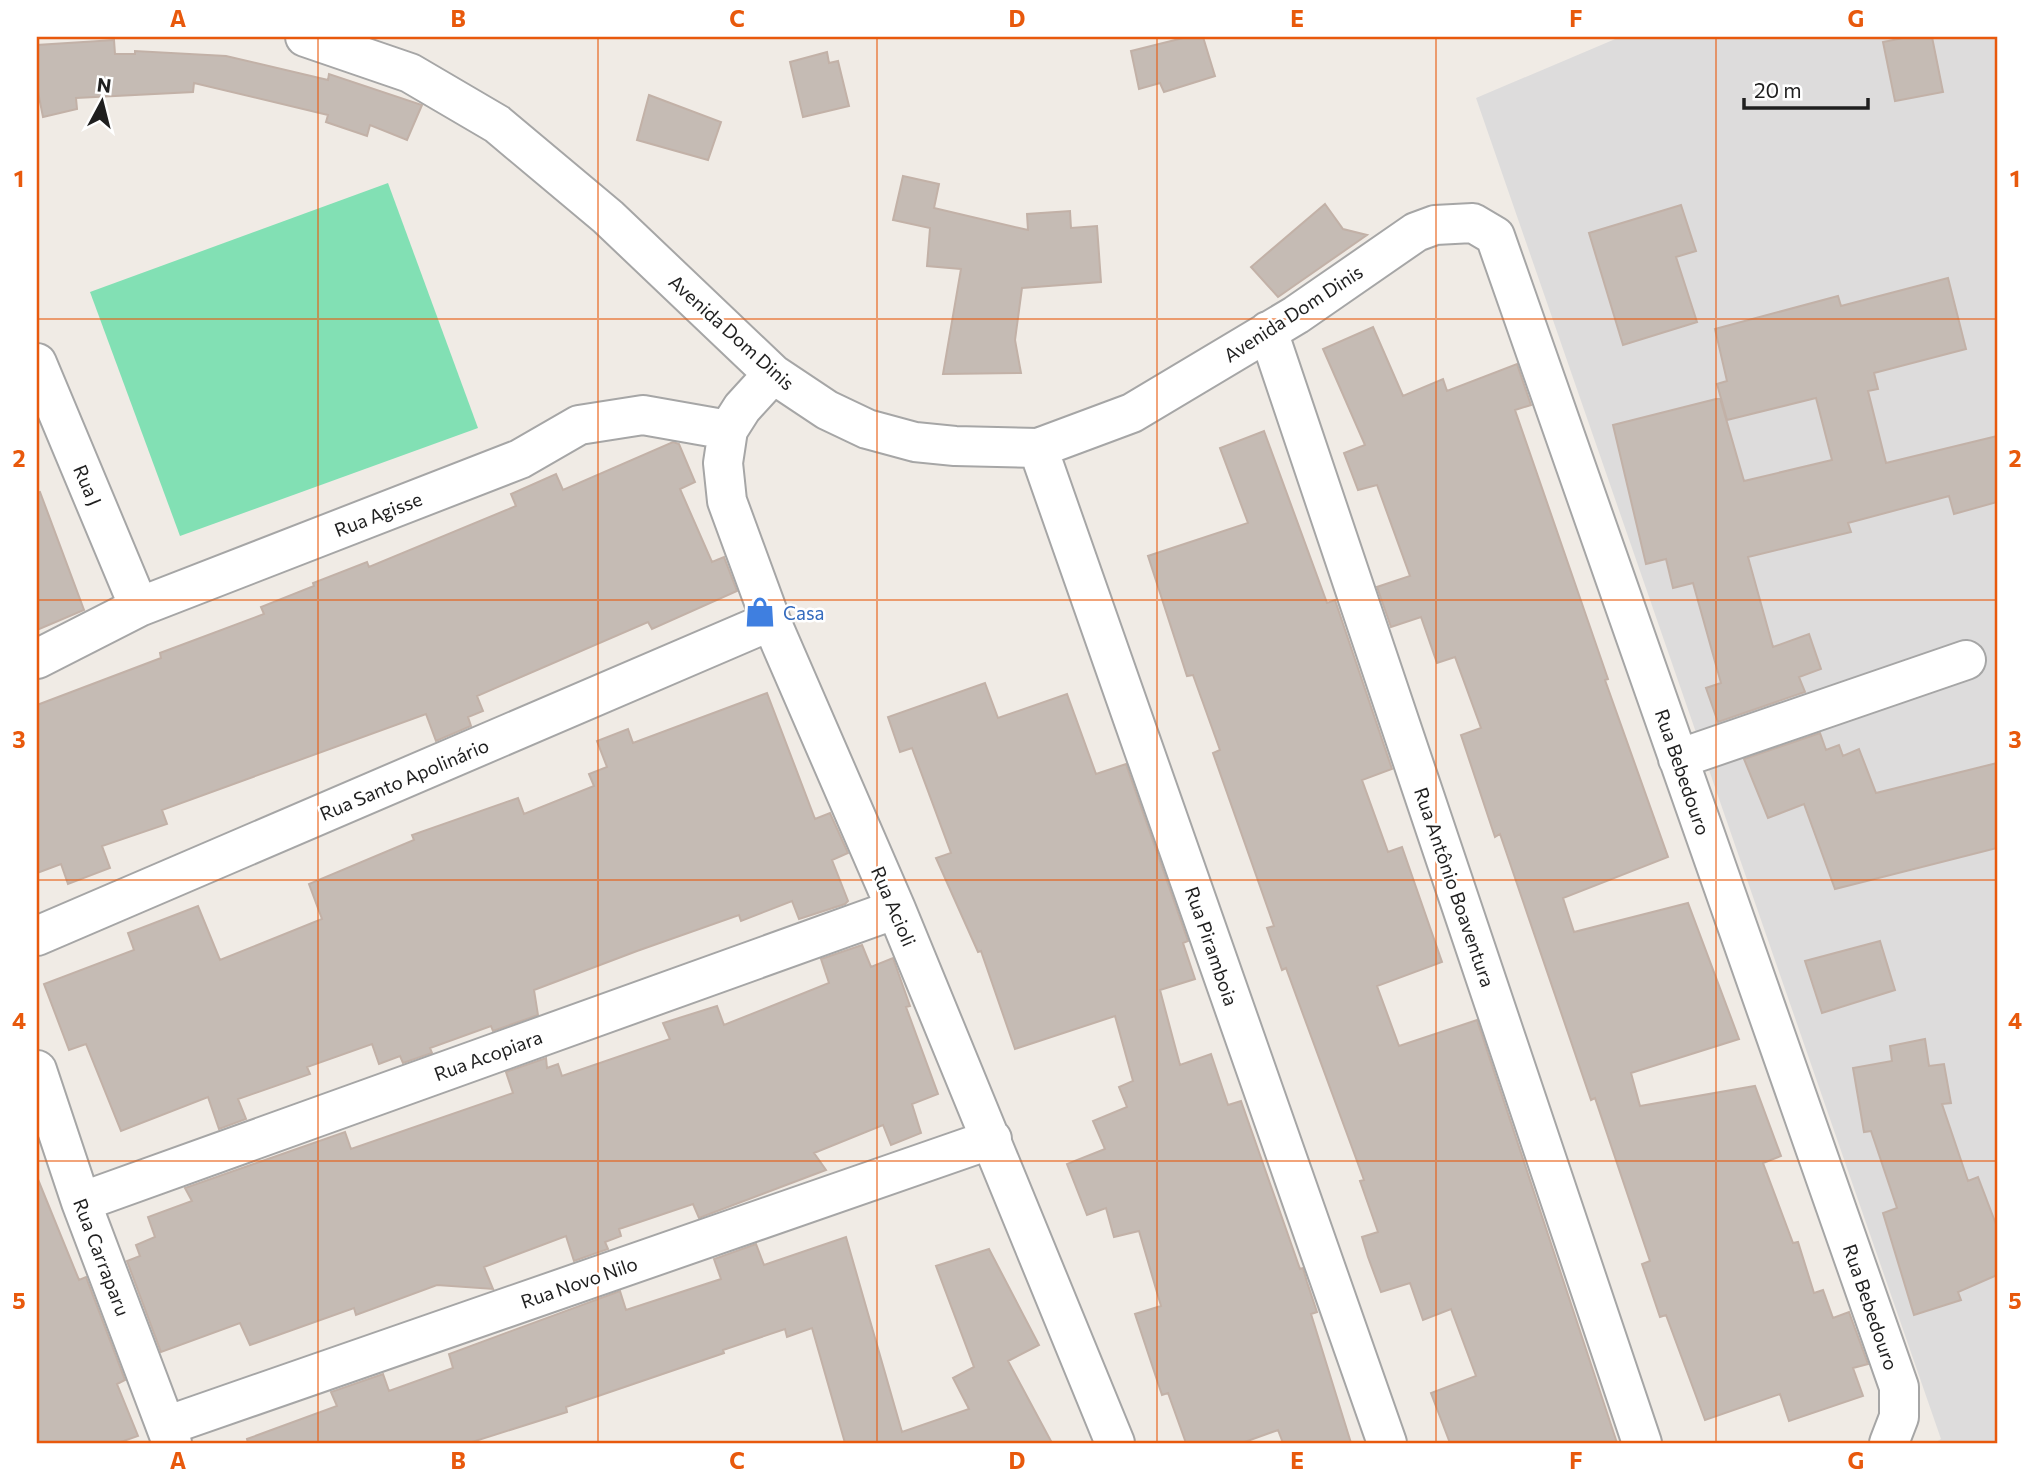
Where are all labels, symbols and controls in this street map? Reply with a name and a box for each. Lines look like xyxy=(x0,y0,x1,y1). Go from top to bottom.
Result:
text: A xyxy=(170,4,187,32)
text: B xyxy=(450,4,466,32)
text: C xyxy=(729,4,745,32)
text: D xyxy=(1009,4,1026,32)
text: E xyxy=(1290,4,1304,32)
text: F xyxy=(1569,4,1583,32)
text: G xyxy=(1848,4,1864,32)
north arrow xyxy=(66,66,136,136)
scale bar xyxy=(1744,66,1868,110)
text: N xyxy=(96,72,113,97)
text: 20 m xyxy=(1754,77,1802,102)
text: 1 xyxy=(14,164,24,192)
text: 1 xyxy=(2010,164,2020,192)
street label: Avenida Dom Dinis xyxy=(1219,260,1367,366)
street label: Avenida Dom Dinis xyxy=(664,270,800,394)
text: 2 xyxy=(12,444,26,472)
text: 2 xyxy=(2008,444,2022,472)
street label: Rua J xyxy=(69,461,107,509)
street label: Rua Agisse xyxy=(331,487,425,541)
shop icon: Casa xyxy=(743,595,777,629)
place label: Casa xyxy=(783,601,825,624)
street label: Rua Bebedouro xyxy=(1651,706,1715,838)
text: 3 xyxy=(12,725,26,753)
text: 3 xyxy=(2008,725,2022,753)
street label: Rua Santo Apolinário xyxy=(316,733,492,825)
street label: Rua Antônio Boaventura xyxy=(1410,784,1500,990)
street label: Rua Acioli xyxy=(867,862,921,950)
street label: Rua Piramboia xyxy=(1181,883,1243,1009)
text: 4 xyxy=(12,1006,26,1034)
text: 4 xyxy=(2008,1006,2022,1034)
street label: Rua Acopiara xyxy=(431,1025,545,1085)
street label: Rua Carraparu xyxy=(69,1195,135,1319)
street label: Rua Bebedouro xyxy=(1839,1241,1903,1373)
street label: Rua Novo Nilo xyxy=(518,1251,640,1313)
text: 5 xyxy=(12,1286,26,1314)
text: 5 xyxy=(2008,1286,2022,1314)
text: A xyxy=(170,1446,187,1474)
text: B xyxy=(450,1446,466,1474)
text: C xyxy=(729,1446,745,1474)
text: D xyxy=(1009,1446,1026,1474)
text: E xyxy=(1290,1446,1304,1474)
text: F xyxy=(1569,1446,1583,1474)
text: G xyxy=(1848,1446,1864,1474)

